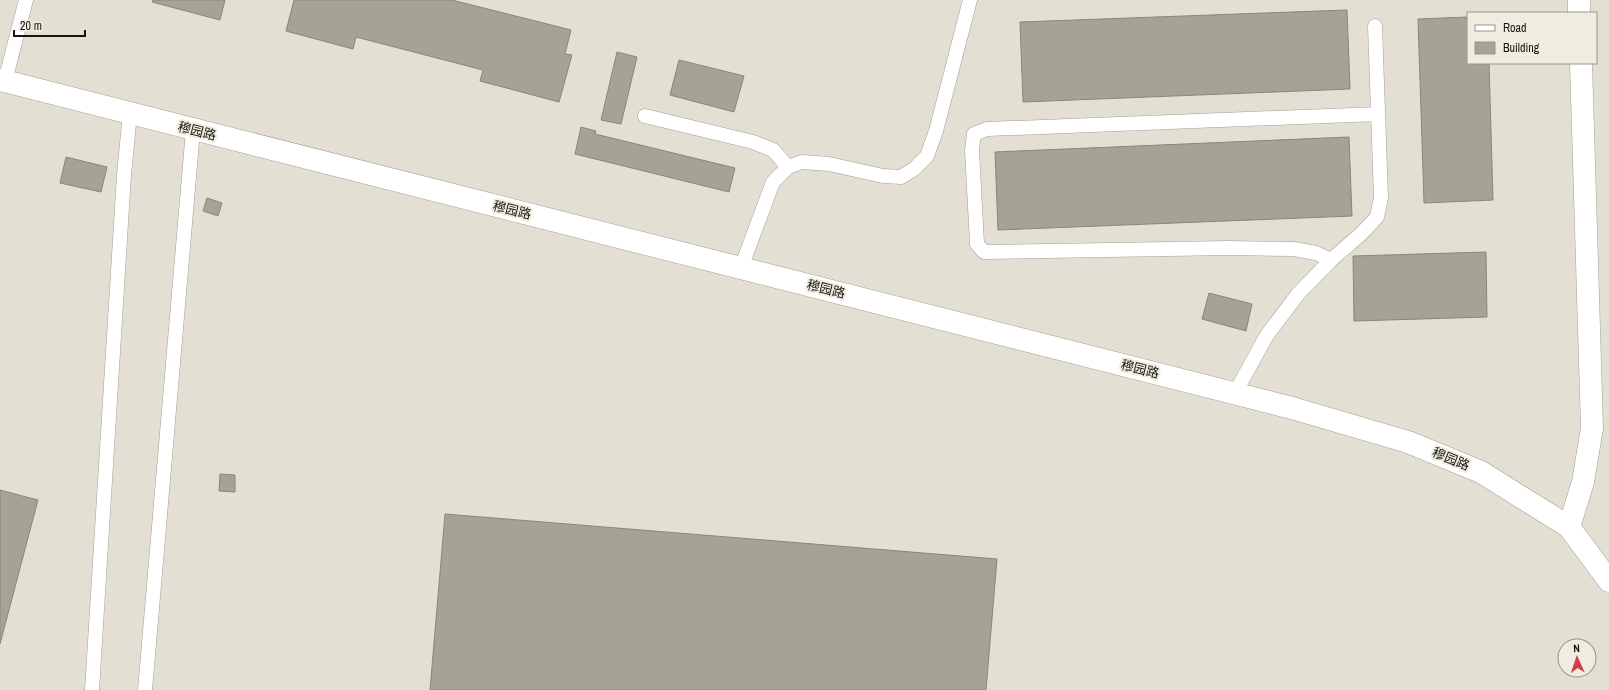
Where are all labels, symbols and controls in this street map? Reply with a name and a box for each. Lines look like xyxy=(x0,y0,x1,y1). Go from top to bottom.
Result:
scale bar xyxy=(14,12,85,38)
legend xyxy=(1467,12,1597,64)
text: 20 m xyxy=(20,18,42,34)
text: Road xyxy=(1503,20,1527,36)
text: Building xyxy=(1503,40,1540,56)
street label: 穆园路 xyxy=(176,118,218,144)
street label: 穆园路 xyxy=(491,197,533,223)
street label: 穆园路 xyxy=(805,276,847,302)
street label: 穆园路 xyxy=(1119,356,1161,382)
street label: 穆园路 xyxy=(1430,444,1472,474)
north arrow xyxy=(1557,638,1597,678)
text: N xyxy=(1573,641,1580,655)

